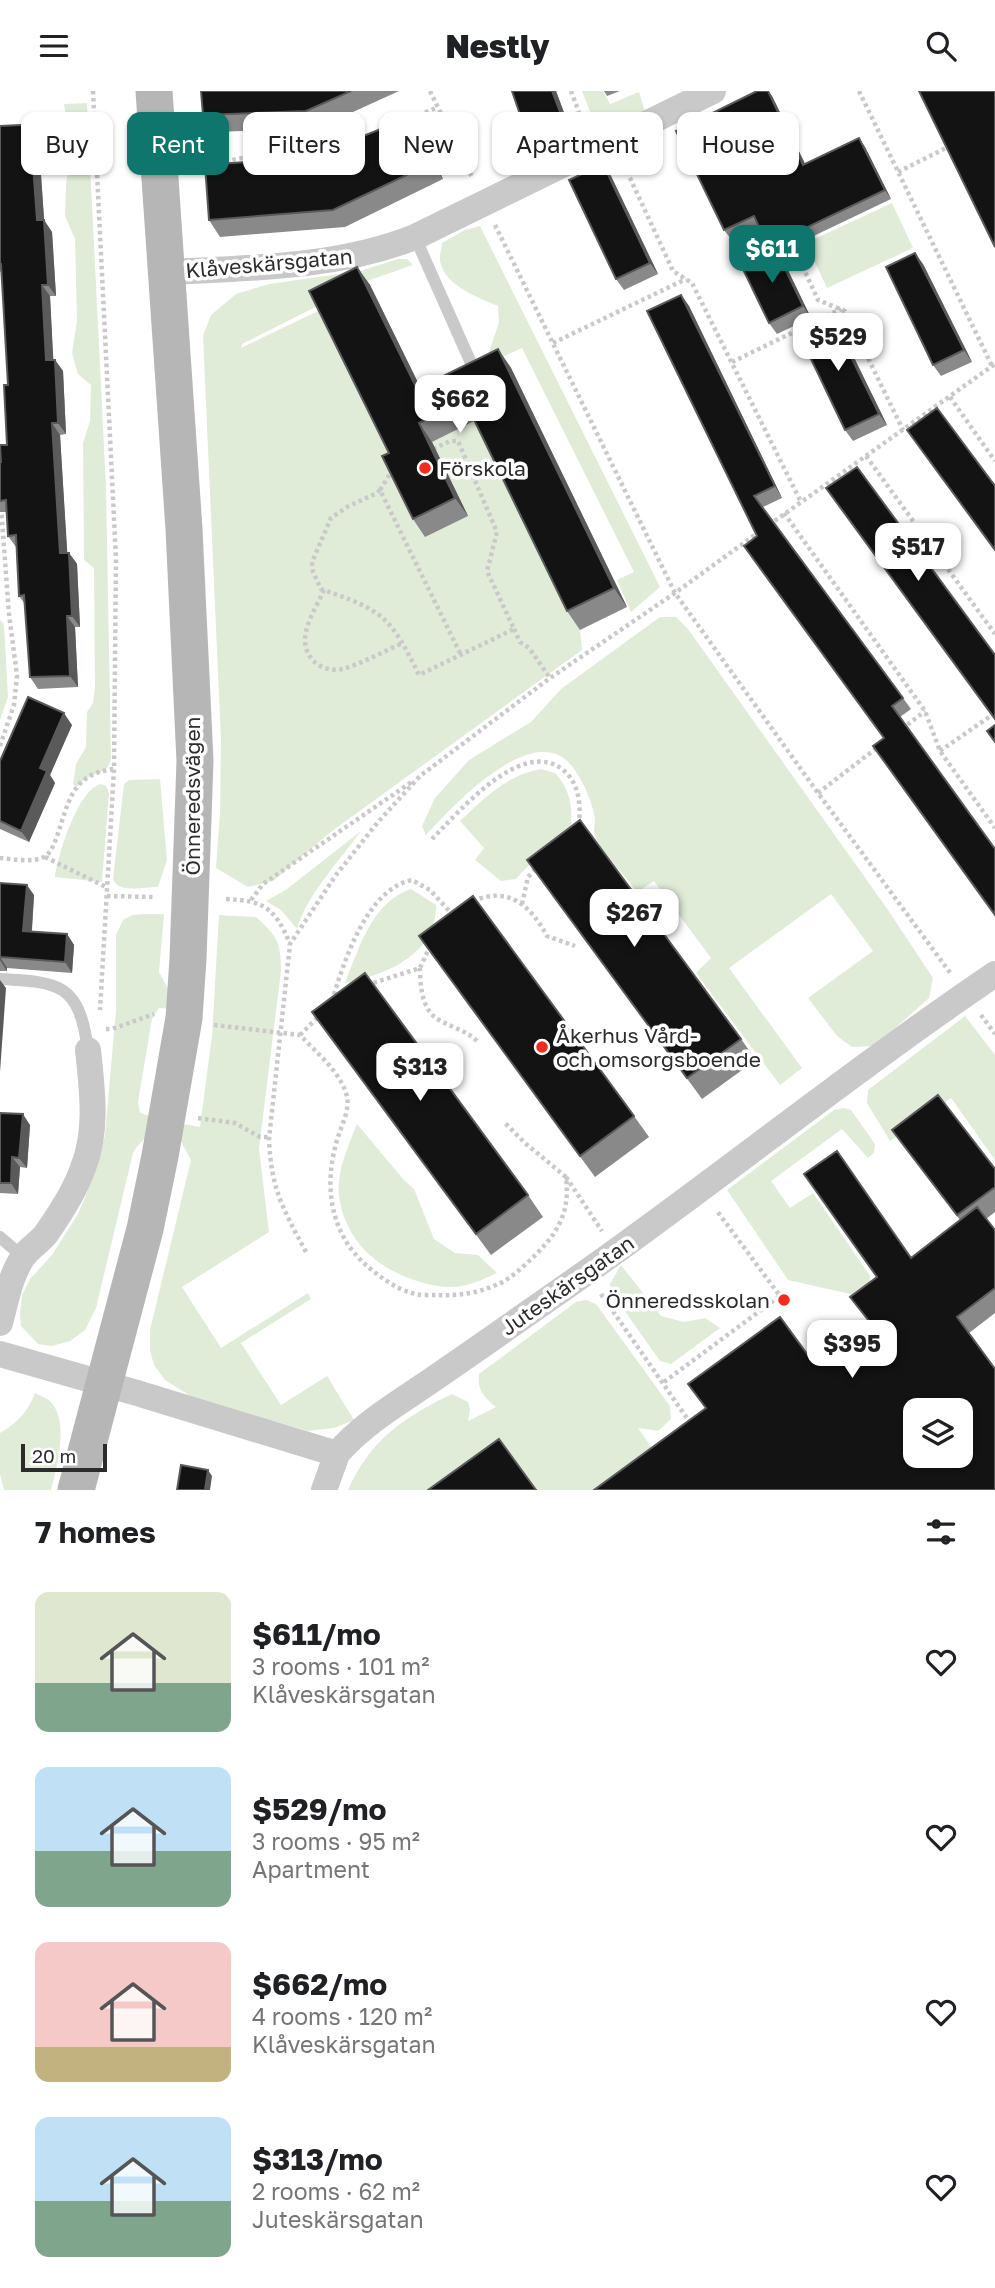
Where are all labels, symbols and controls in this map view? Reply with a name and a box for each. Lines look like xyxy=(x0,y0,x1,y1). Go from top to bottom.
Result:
icon: menu xyxy=(35,27,73,65)
text: Nestly xyxy=(445,27,550,65)
icon: search xyxy=(922,27,960,65)
chip: Buy xyxy=(21,112,113,175)
chip: Rent xyxy=(127,112,229,175)
chip: Filters xyxy=(243,112,365,175)
chip: New xyxy=(379,112,478,175)
chip: Apartment xyxy=(492,112,663,175)
chip: House xyxy=(677,112,799,175)
pin: $611 xyxy=(731,225,813,285)
text: $611 xyxy=(745,234,799,262)
street label: Klåveskärsgatan xyxy=(184,243,354,283)
pin: $529 xyxy=(797,313,879,373)
text: $529 xyxy=(809,322,867,350)
pin: $662 xyxy=(419,375,501,435)
text: $662 xyxy=(431,384,489,412)
place label: Förskola xyxy=(439,455,526,481)
marker: Förskola xyxy=(417,460,433,476)
pin: $517 xyxy=(877,524,959,583)
text: $517 xyxy=(891,532,945,560)
street label: Önneredsvägen xyxy=(179,717,205,875)
pin: $267 xyxy=(593,889,675,949)
text: $267 xyxy=(606,898,662,926)
place label: Åkerhus Vård- och omsorgsboende xyxy=(556,1022,761,1072)
marker: Åkerhus Vård- och omsorgsboende xyxy=(534,1039,550,1055)
pin: $313 xyxy=(379,1044,461,1103)
text: $313 xyxy=(392,1052,448,1080)
street label: Juteskärsgatan xyxy=(495,1229,639,1341)
place label: Önneredsskolan xyxy=(606,1287,770,1313)
marker: Önneredsskolan xyxy=(776,1292,792,1308)
pin: $395 xyxy=(811,1321,893,1380)
text: $395 xyxy=(823,1329,881,1357)
map controls xyxy=(903,1398,973,1468)
button: layers xyxy=(903,1398,973,1468)
scale bar xyxy=(21,1441,107,1473)
text: 20 m xyxy=(32,1444,76,1467)
icon: filters xyxy=(922,1513,960,1551)
text: 7 homes xyxy=(35,1514,156,1550)
text: $611/mo xyxy=(252,1616,381,1652)
icon: home xyxy=(91,1620,175,1704)
icon: heart xyxy=(922,1643,960,1681)
text: 3 rooms · 101 m² xyxy=(252,1652,429,1680)
text: Klåveskärsgatan xyxy=(252,1680,436,1708)
text: $529/mo xyxy=(252,1791,386,1827)
icon: home xyxy=(91,1795,175,1879)
icon: heart xyxy=(922,1818,960,1856)
text: 3 rooms · 95 m² xyxy=(252,1827,420,1855)
text: Apartment xyxy=(252,1855,370,1883)
text: $662/mo xyxy=(252,1966,387,2002)
icon: home xyxy=(91,1970,175,2054)
icon: heart xyxy=(922,1993,960,2031)
text: 4 rooms · 120 m² xyxy=(252,2002,432,2030)
text: Klåveskärsgatan xyxy=(252,2030,436,2058)
text: $313/mo xyxy=(252,2141,383,2177)
icon: home xyxy=(91,2145,175,2229)
icon: heart xyxy=(922,2168,960,2206)
text: 2 rooms · 62 m² xyxy=(252,2177,420,2205)
text: Juteskärsgatan xyxy=(252,2205,424,2233)

